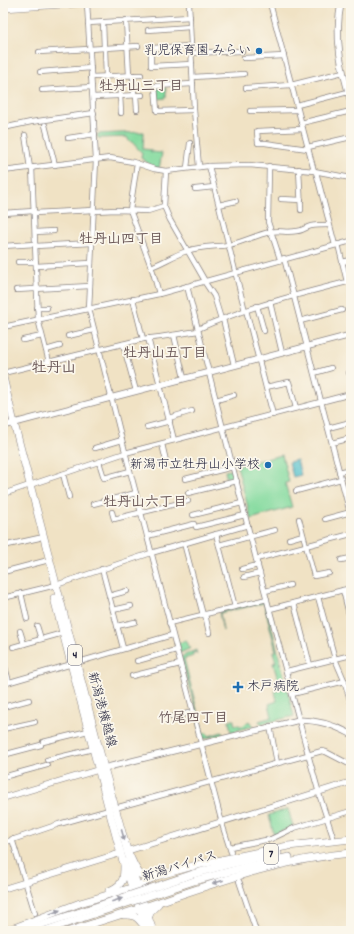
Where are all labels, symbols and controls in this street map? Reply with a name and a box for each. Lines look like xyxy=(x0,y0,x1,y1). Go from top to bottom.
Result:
place label: 乳児保育園 みらい xyxy=(144,42,251,61)
marker: 乳児保育園 みらい xyxy=(254,46,264,56)
district label: 牡丹山三丁目 xyxy=(99,77,183,97)
district label: 牡丹山四丁目 xyxy=(79,230,163,250)
district label: 牡丹山五丁目 xyxy=(123,344,207,364)
district label: 牡丹山 xyxy=(31,358,77,380)
place label: 新潟市立牡丹山小学校 xyxy=(130,456,260,475)
marker: 新潟市立牡丹山小学校 xyxy=(263,460,273,470)
district label: 牡丹山六丁目 xyxy=(103,493,187,513)
road number: 4 xyxy=(68,645,82,665)
street label: 新潟港横越線 xyxy=(82,670,121,751)
place label: 木戸病院 xyxy=(247,678,299,697)
marker: 木戸病院 xyxy=(232,681,244,693)
district label: 竹尾四丁目 xyxy=(158,709,228,729)
one-way arrow xyxy=(120,829,126,841)
road number: 7 xyxy=(264,844,278,864)
street label: 新潟バイパス xyxy=(140,847,220,887)
one-way arrow xyxy=(211,879,223,885)
one-way arrow xyxy=(111,896,123,902)
one-way arrow xyxy=(50,909,62,915)

